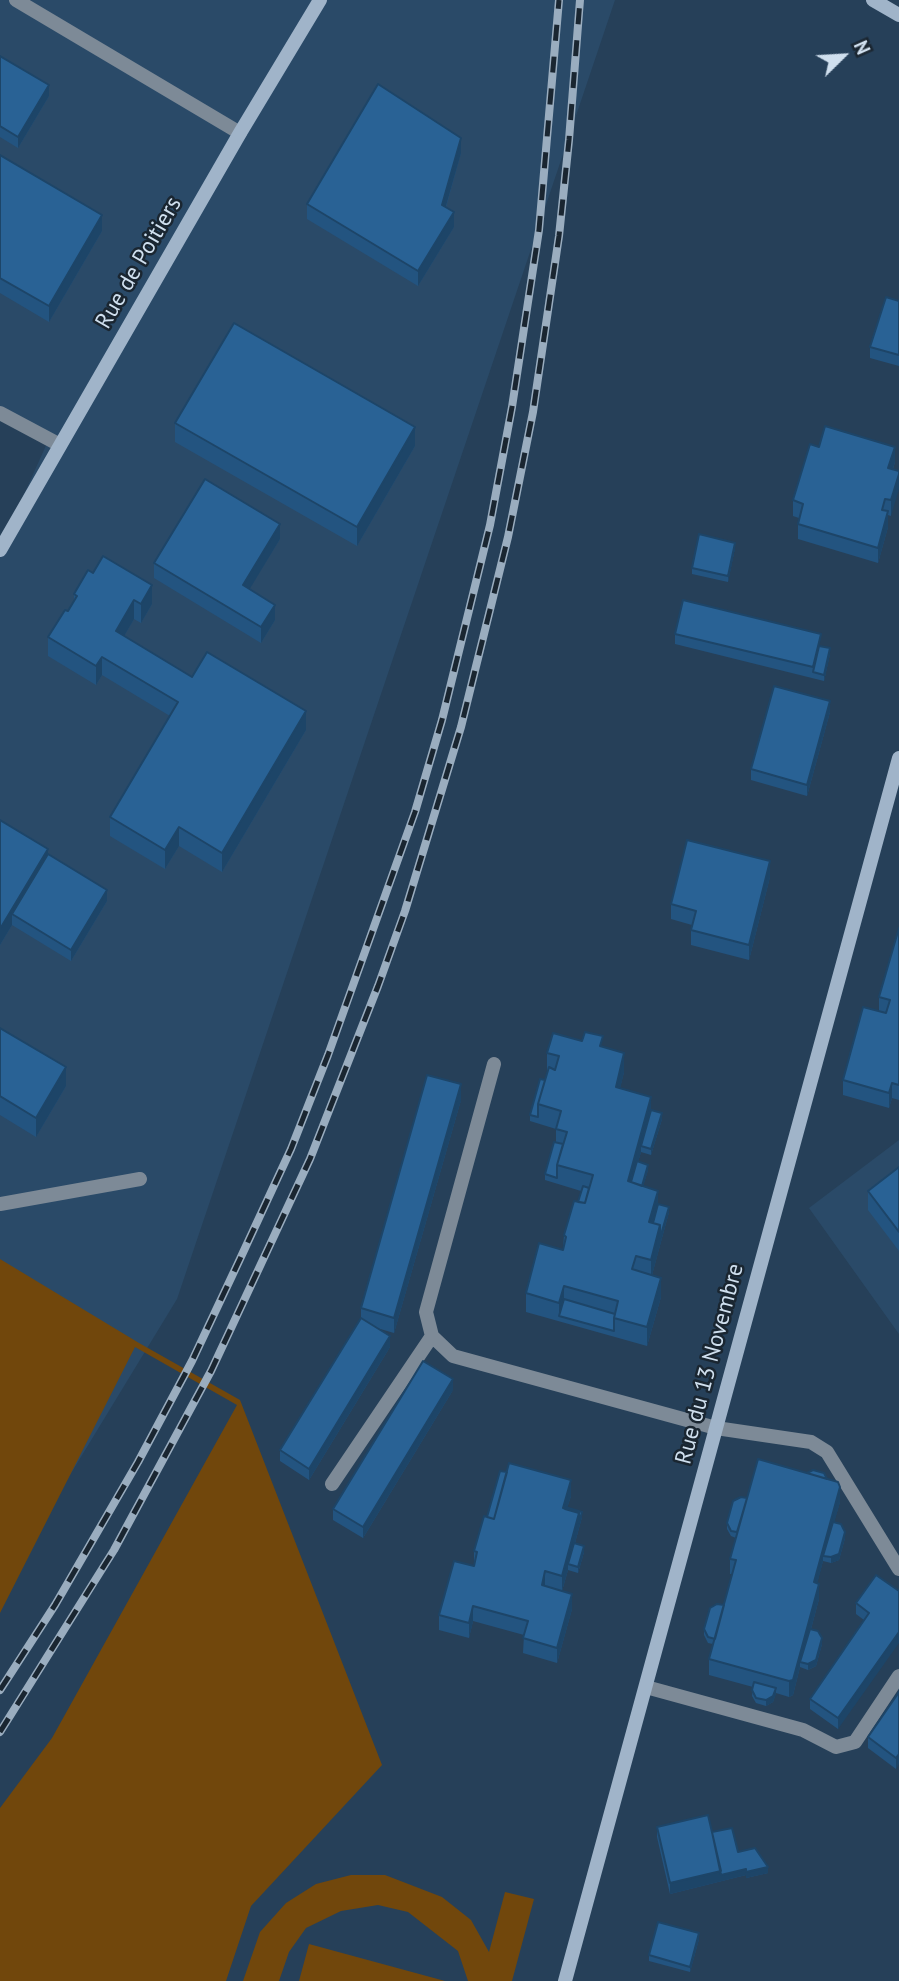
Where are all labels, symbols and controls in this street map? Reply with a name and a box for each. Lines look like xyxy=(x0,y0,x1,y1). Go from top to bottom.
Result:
north arrow xyxy=(808,21,878,91)
text: N xyxy=(849,37,876,58)
street label: Rue de Poitiers xyxy=(90,192,188,334)
street label: Rue du 13 Novembre xyxy=(670,1261,750,1467)

